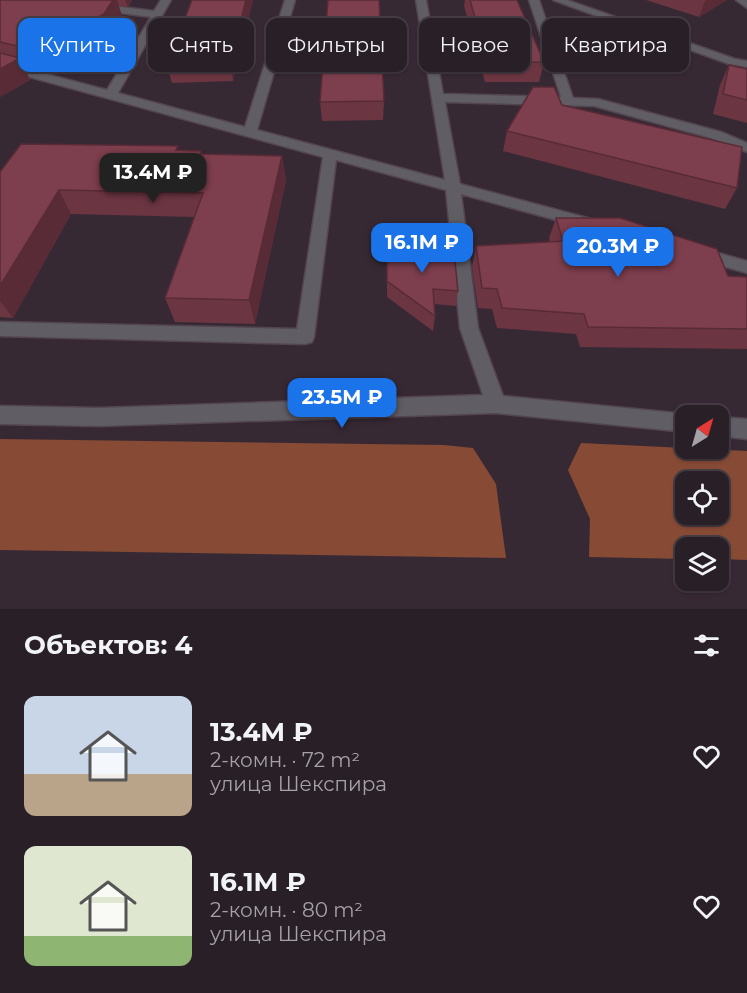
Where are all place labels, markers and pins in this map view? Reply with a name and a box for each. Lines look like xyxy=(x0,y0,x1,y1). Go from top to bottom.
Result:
pin: 13.4M ₽ xyxy=(98,153,208,204)
pin: 16.1M ₽ xyxy=(367,223,477,274)
pin: 20.3M ₽ xyxy=(563,227,673,278)
pin: 23.5M ₽ xyxy=(287,378,397,429)

